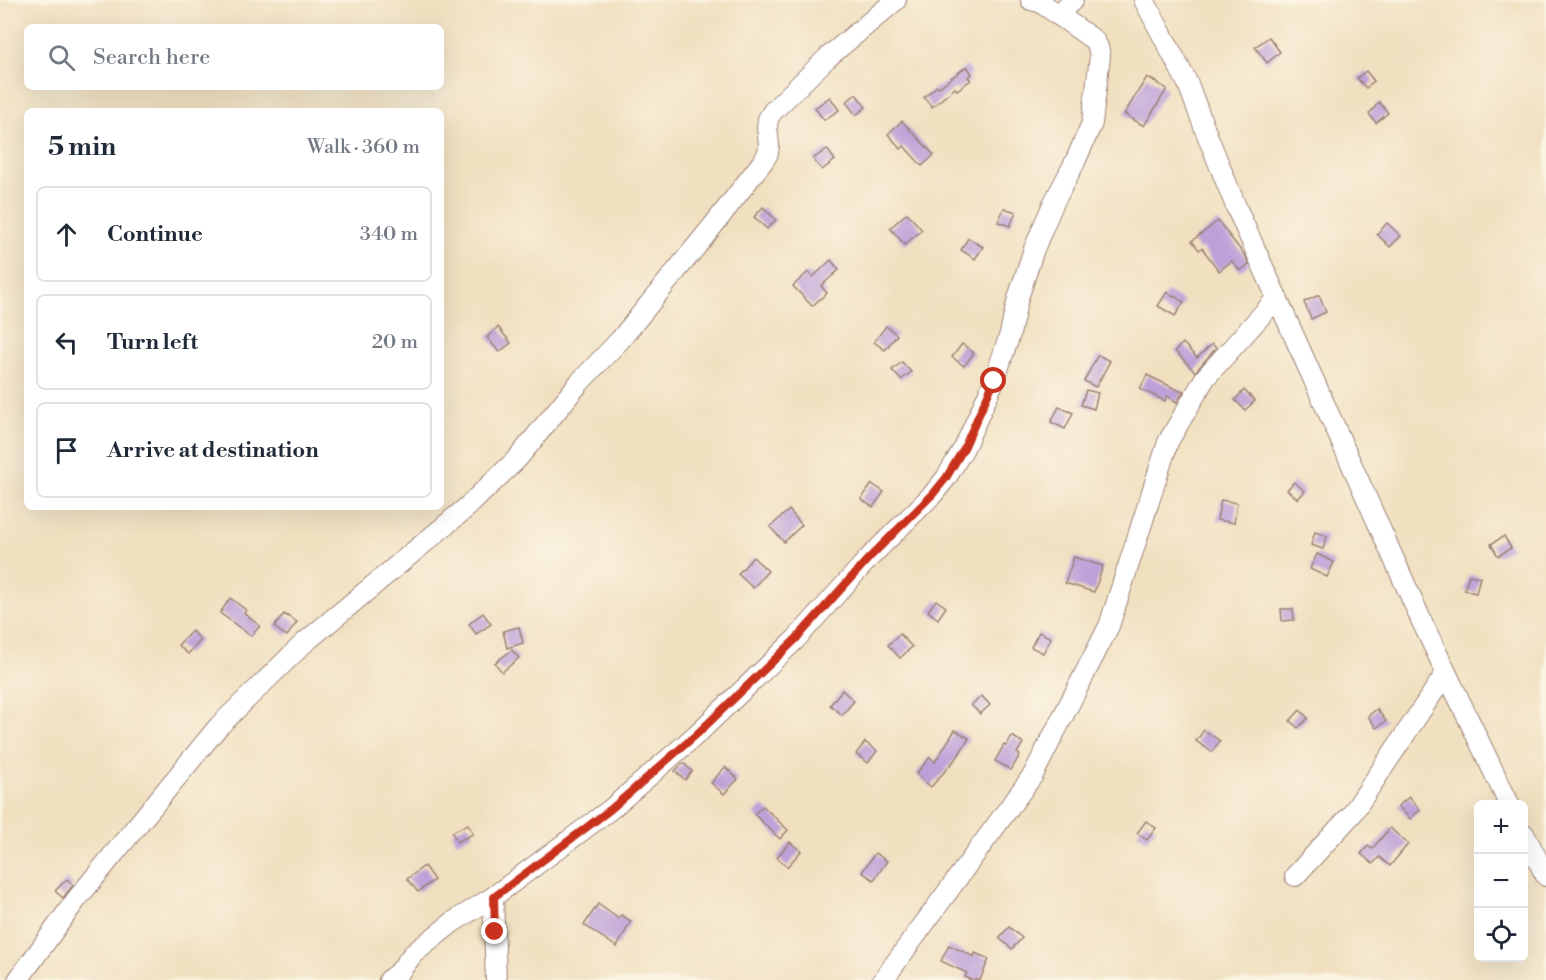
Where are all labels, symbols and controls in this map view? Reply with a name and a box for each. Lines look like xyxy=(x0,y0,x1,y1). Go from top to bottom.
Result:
search box xyxy=(24,24,444,90)
icon: search xyxy=(45,41,78,74)
text: Search here xyxy=(93,44,210,71)
text: 5 min xyxy=(48,131,116,163)
text: Walk · 360 m xyxy=(307,135,420,160)
icon: ahead xyxy=(50,218,83,251)
text: Continue xyxy=(107,221,203,248)
text: 340 m xyxy=(360,222,418,247)
icon: left xyxy=(50,326,83,359)
text: Turn left xyxy=(107,329,198,356)
text: 20 m xyxy=(372,330,418,355)
route start xyxy=(980,367,1006,393)
icon: arrive xyxy=(50,434,83,467)
text: Arrive at destination xyxy=(107,437,319,464)
map controls xyxy=(1474,800,1528,962)
button: + xyxy=(1474,800,1528,854)
button: − xyxy=(1474,854,1528,908)
button: locate xyxy=(1474,908,1528,962)
route end xyxy=(481,918,507,944)

